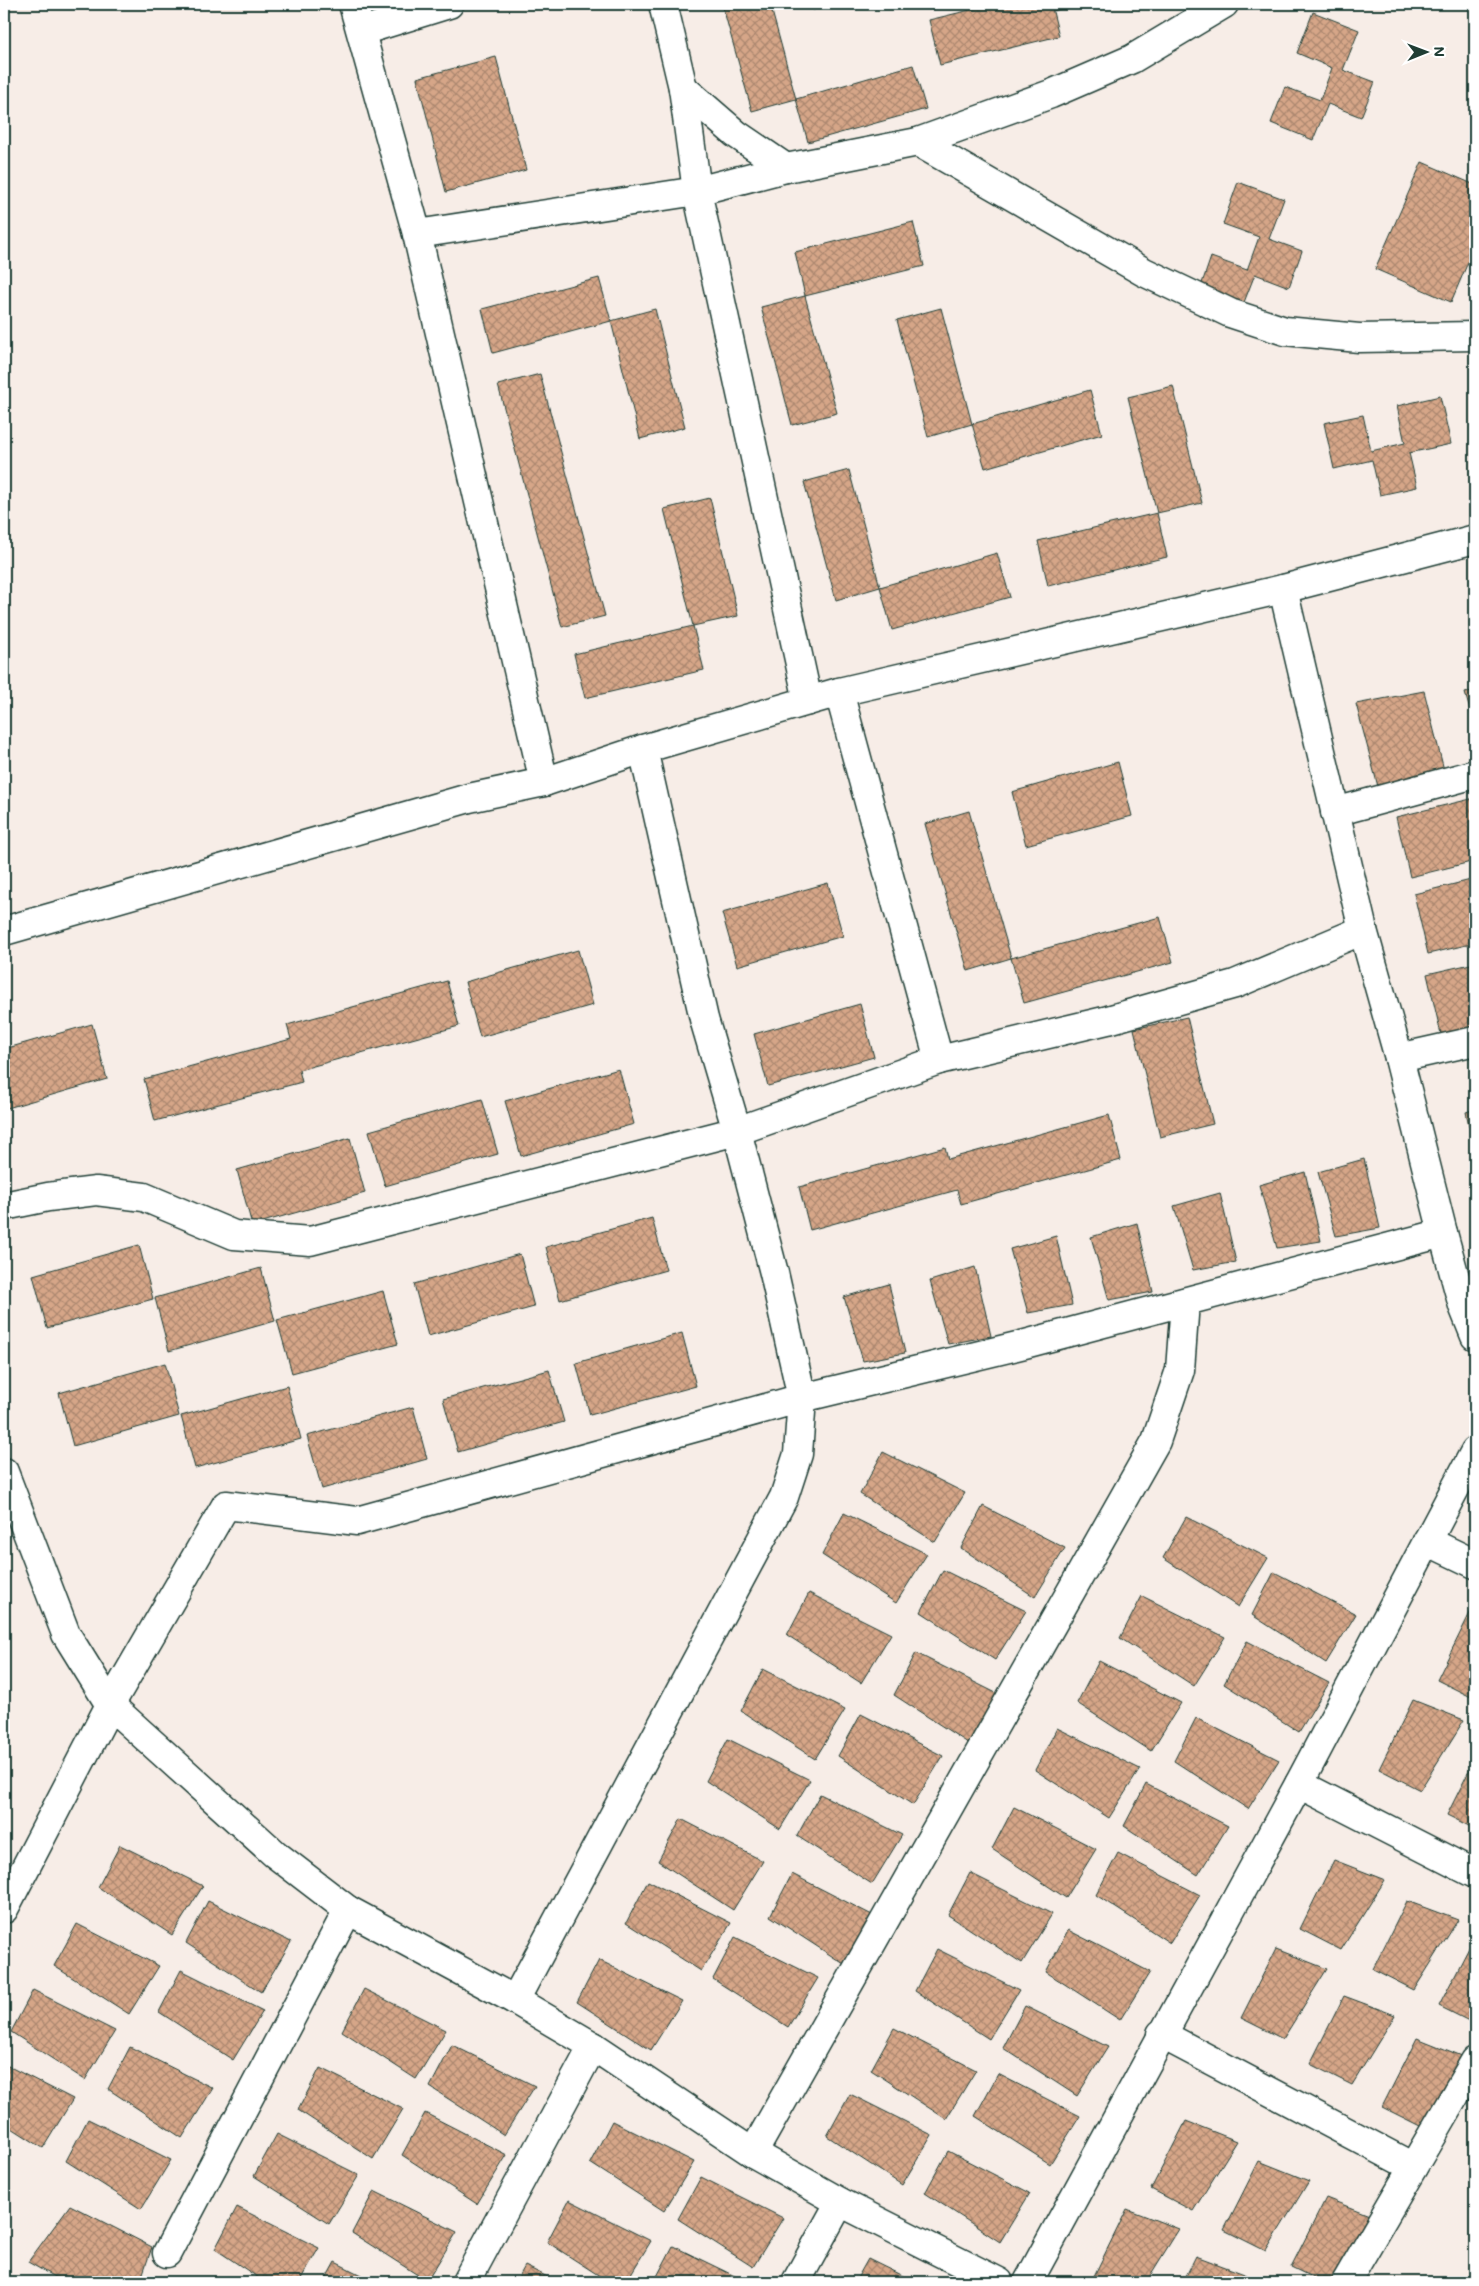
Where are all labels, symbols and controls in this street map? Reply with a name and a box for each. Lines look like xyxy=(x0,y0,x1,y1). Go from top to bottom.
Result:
north arrow xyxy=(1402,28,1452,78)
text: N xyxy=(1430,46,1449,57)

